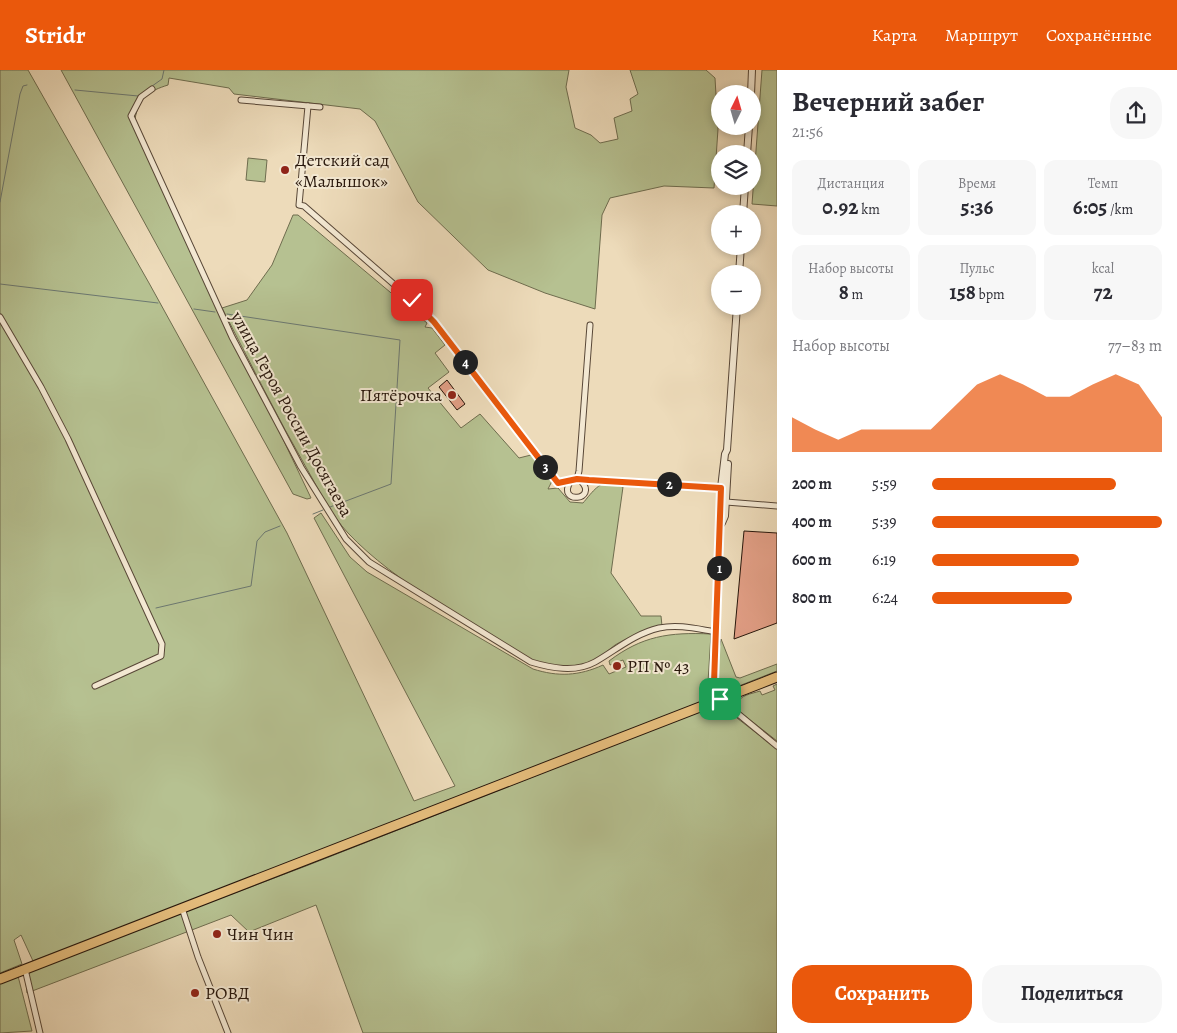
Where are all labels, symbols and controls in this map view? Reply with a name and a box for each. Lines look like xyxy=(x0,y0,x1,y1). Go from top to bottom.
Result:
text: Stridr xyxy=(25,19,86,51)
text: Карта xyxy=(872,23,917,47)
text: Маршрут xyxy=(945,23,1018,47)
text: Сохранённые xyxy=(1046,23,1152,47)
text: Вечерний забег xyxy=(792,83,984,121)
north arrow xyxy=(711,85,761,135)
map controls xyxy=(711,85,761,315)
button: share xyxy=(1110,87,1162,139)
text: 21:56 xyxy=(792,121,823,143)
button: layers xyxy=(711,145,761,195)
place label: Детский сад «Малышок» xyxy=(295,148,389,193)
marker: Детский сад «Малышок» xyxy=(279,164,291,176)
text: Дистанция xyxy=(818,174,884,193)
text: Время xyxy=(958,174,996,193)
text: Темп xyxy=(1088,174,1118,193)
text: 0.92 xyxy=(822,193,858,221)
text: 5:36 xyxy=(961,193,993,221)
text: 6:05 xyxy=(1073,193,1107,221)
text: km xyxy=(858,200,880,219)
text: /km xyxy=(1107,200,1133,219)
button: + xyxy=(711,205,761,255)
text: Набор высоты xyxy=(808,259,894,278)
text: Пульс xyxy=(960,259,995,278)
text: kcal xyxy=(1092,259,1114,278)
button: − xyxy=(711,265,761,315)
text: 8 xyxy=(839,278,849,306)
text: 158 xyxy=(949,278,976,306)
text: 72 xyxy=(1093,278,1113,306)
pin xyxy=(391,279,433,321)
text: m xyxy=(849,285,863,304)
text: bpm xyxy=(976,285,1005,304)
icon: check xyxy=(398,286,426,314)
street label: улица Героя России Досягаева xyxy=(225,306,359,522)
text: Набор высоты xyxy=(792,335,890,357)
text: 77–83 m xyxy=(1108,335,1162,357)
pin: 4 xyxy=(452,350,478,374)
text: 4 xyxy=(462,353,469,372)
place label: Пятёрочка xyxy=(360,383,443,407)
marker: Пятёрочка xyxy=(446,389,458,401)
pin: 3 xyxy=(532,454,558,480)
text: 3 xyxy=(542,458,549,477)
pin: 2 xyxy=(656,472,682,496)
text: 200 m xyxy=(792,473,832,495)
text: 5:59 xyxy=(872,473,897,495)
text: 2 xyxy=(666,475,673,494)
text: 400 m xyxy=(792,511,832,533)
text: 5:39 xyxy=(872,511,897,533)
text: 600 m xyxy=(792,549,832,571)
text: 6:19 xyxy=(872,549,896,571)
pin: 1 xyxy=(706,556,732,580)
text: 1 xyxy=(717,559,722,578)
text: 800 m xyxy=(792,587,832,609)
text: 6:24 xyxy=(872,587,898,609)
place label: РП № 43 xyxy=(627,654,690,678)
marker: РП № 43 xyxy=(611,660,623,672)
pin xyxy=(699,678,741,720)
icon: arrive xyxy=(706,685,734,713)
place label: Чин Чин xyxy=(227,922,294,946)
marker: Чин Чин xyxy=(211,928,223,940)
button: Сохранить xyxy=(792,965,972,1023)
button: Поделиться xyxy=(982,965,1162,1023)
place label: РОВД xyxy=(205,981,250,1005)
marker: РОВД xyxy=(189,987,201,999)

